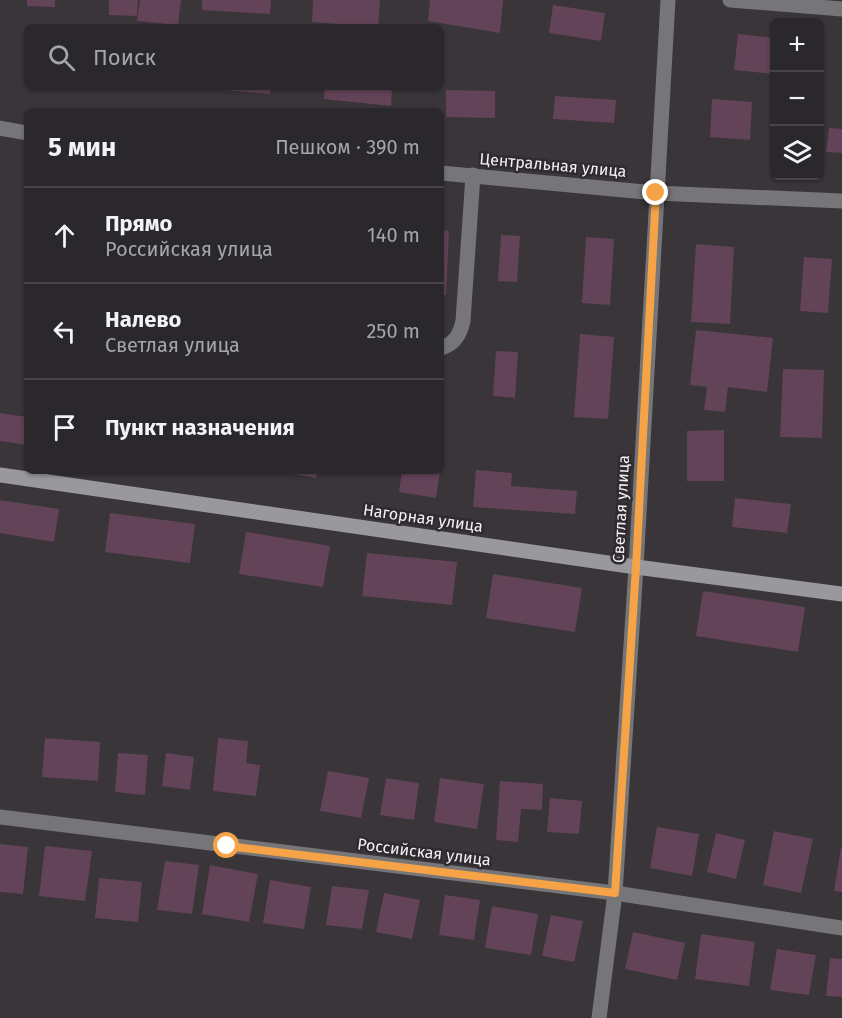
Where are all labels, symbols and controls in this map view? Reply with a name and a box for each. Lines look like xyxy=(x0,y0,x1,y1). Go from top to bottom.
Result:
map controls xyxy=(770,18,824,180)
button: + xyxy=(770,18,824,72)
search box xyxy=(24,24,444,90)
icon: search xyxy=(45,41,78,74)
text: Поиск xyxy=(93,44,156,71)
button: − xyxy=(770,72,824,126)
button: layers xyxy=(770,126,824,180)
text: 5 мин xyxy=(48,132,116,163)
text: Пешком · 390 m xyxy=(275,135,420,159)
street label: Центральная улица xyxy=(479,149,627,181)
route end xyxy=(642,179,668,205)
text: Прямо xyxy=(105,210,172,237)
icon: ahead xyxy=(48,219,81,252)
text: 140 m xyxy=(367,223,420,247)
text: Российская улица xyxy=(105,237,273,261)
text: Налево xyxy=(105,306,181,333)
icon: left xyxy=(48,315,81,348)
text: 250 m xyxy=(366,319,420,343)
text: Светлая улица xyxy=(105,333,240,357)
icon: arrive xyxy=(48,411,81,444)
text: Пункт назначения xyxy=(105,414,295,441)
street label: Светлая улица xyxy=(609,455,633,563)
street label: Нагорная улица xyxy=(362,500,484,536)
route start xyxy=(213,832,239,858)
street label: Российская улица xyxy=(356,834,492,870)

